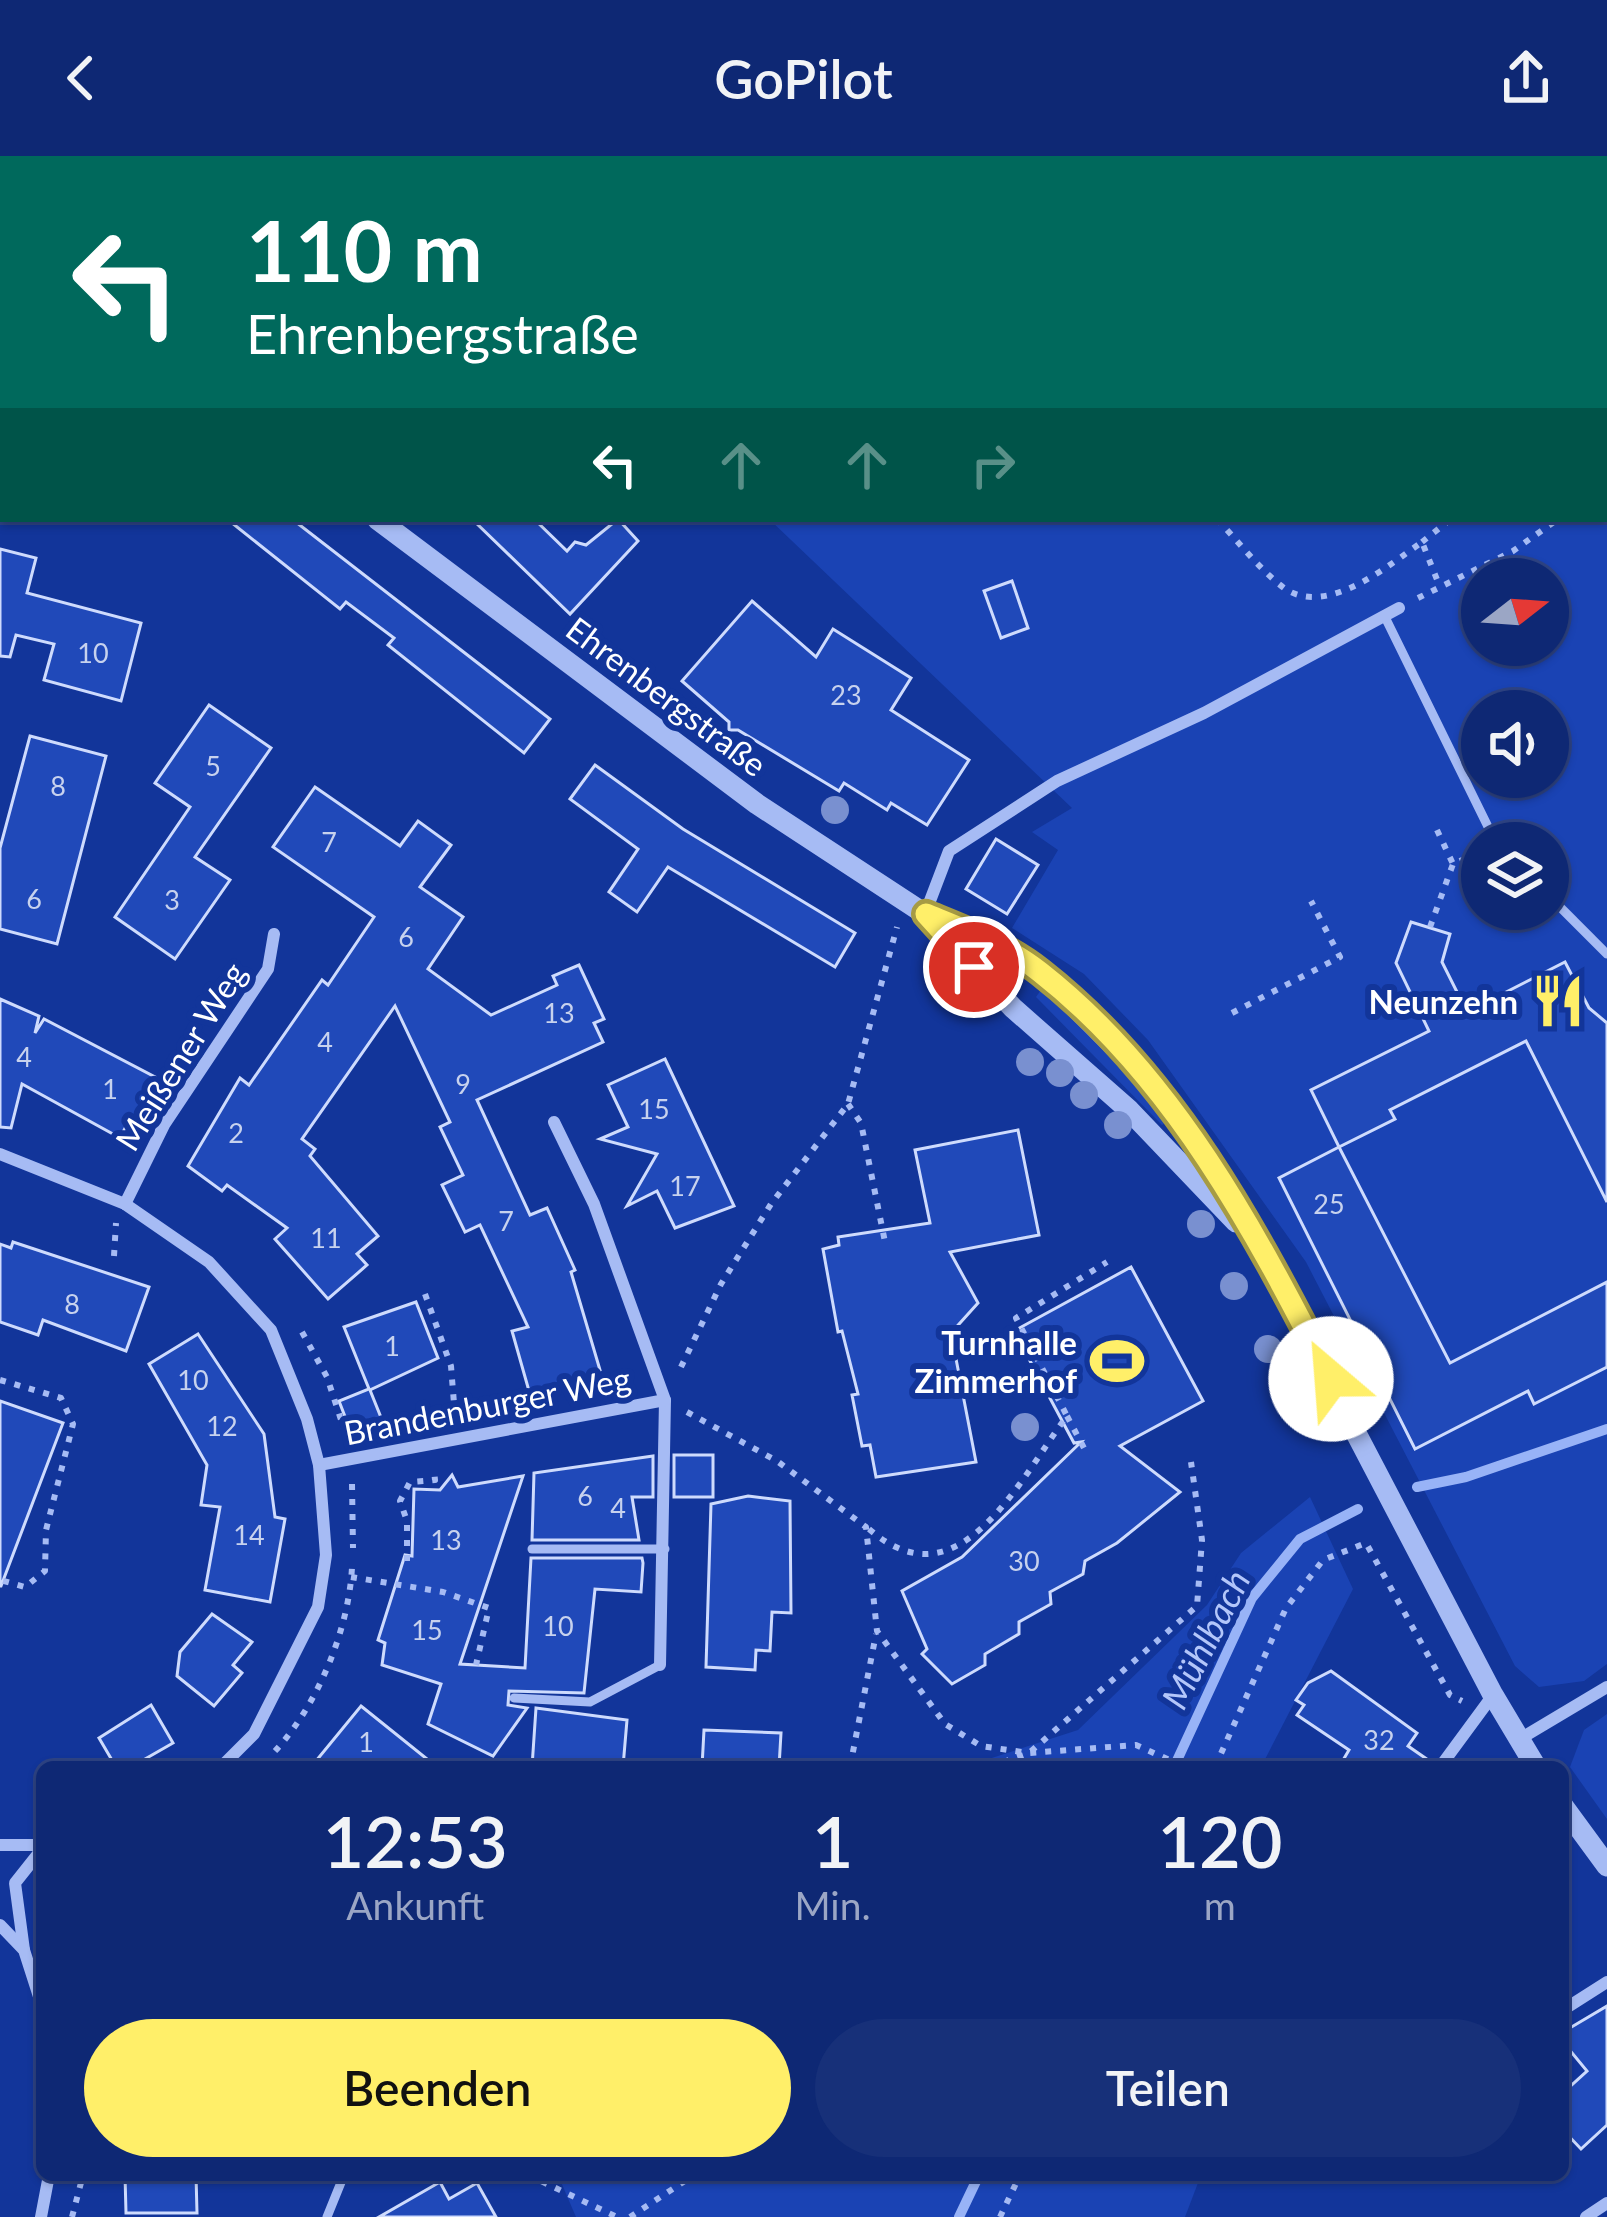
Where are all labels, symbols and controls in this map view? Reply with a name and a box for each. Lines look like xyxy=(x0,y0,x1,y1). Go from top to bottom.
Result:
icon: back xyxy=(48,45,114,111)
icon: share xyxy=(1493,45,1559,111)
text: GoPilot xyxy=(714,46,893,111)
text: 110 m xyxy=(246,199,483,300)
icon: left xyxy=(48,204,204,360)
text: Ehrenbergstraße xyxy=(246,301,639,366)
icon: left xyxy=(582,432,648,498)
icon: ahead xyxy=(708,432,774,498)
icon: ahead xyxy=(834,432,900,498)
icon: right xyxy=(960,432,1026,498)
north arrow xyxy=(1461,558,1569,666)
map controls xyxy=(1461,558,1569,930)
street label: Ehrenbergstraße xyxy=(559,608,775,784)
house number: 10 xyxy=(77,636,109,669)
house number: 23 xyxy=(830,678,862,711)
button: sound xyxy=(1461,690,1569,798)
house number: 5 xyxy=(205,749,221,782)
house number: 8 xyxy=(50,769,66,802)
button: layers xyxy=(1461,822,1569,930)
house number: 7 xyxy=(321,825,337,858)
house number: 6 xyxy=(26,882,42,915)
house number: 3 xyxy=(164,883,180,916)
pin xyxy=(923,916,1025,1018)
house number: 6 xyxy=(398,920,414,953)
icon: arrive xyxy=(941,934,1007,1000)
street label: Meißener Weg xyxy=(106,955,254,1157)
restaurant icon: Neunzehn xyxy=(1529,972,1587,1030)
place label: Neunzehn xyxy=(1369,981,1518,1021)
house number: 13 xyxy=(543,996,575,1029)
house number: 4 xyxy=(317,1025,333,1058)
house number: 4 xyxy=(16,1040,32,1073)
house number: 9 xyxy=(455,1067,471,1100)
house number: 1 xyxy=(102,1072,118,1105)
house number: 15 xyxy=(638,1092,670,1125)
house number: 2 xyxy=(228,1116,244,1149)
house number: 17 xyxy=(669,1169,701,1202)
house number: 25 xyxy=(1313,1187,1345,1220)
house number: 7 xyxy=(498,1204,514,1237)
house number: 11 xyxy=(310,1221,342,1254)
house number: 8 xyxy=(64,1287,80,1320)
position arrow xyxy=(1268,1316,1394,1442)
place label: Turnhalle Zimmerhof xyxy=(914,1322,1077,1400)
house number: 1 xyxy=(384,1329,400,1362)
sports icon: Turnhalle Zimmerhof xyxy=(1088,1332,1146,1390)
street label: Brandenburger Weg xyxy=(340,1358,634,1452)
house number: 10 xyxy=(177,1363,209,1396)
house number: 12 xyxy=(206,1409,238,1442)
house number: 6 xyxy=(577,1479,593,1512)
house number: 4 xyxy=(610,1491,626,1524)
house number: 14 xyxy=(233,1518,265,1551)
house number: 13 xyxy=(430,1523,462,1556)
house number: 30 xyxy=(1008,1544,1040,1577)
water label: Mühlbach xyxy=(1151,1562,1259,1716)
house number: 10 xyxy=(542,1609,574,1642)
house number: 15 xyxy=(411,1613,443,1646)
house number: 32 xyxy=(1363,1723,1395,1756)
house number: 1 xyxy=(358,1725,374,1758)
text: 12:53 xyxy=(323,1797,508,1883)
text: 1 xyxy=(812,1797,853,1883)
text: 120 xyxy=(1157,1797,1282,1883)
text: Ankunft xyxy=(346,1882,484,1928)
text: Min. xyxy=(794,1882,871,1928)
text: m xyxy=(1204,1882,1236,1928)
button: Beenden xyxy=(84,2019,791,2157)
button: Teilen xyxy=(815,2019,1521,2157)

